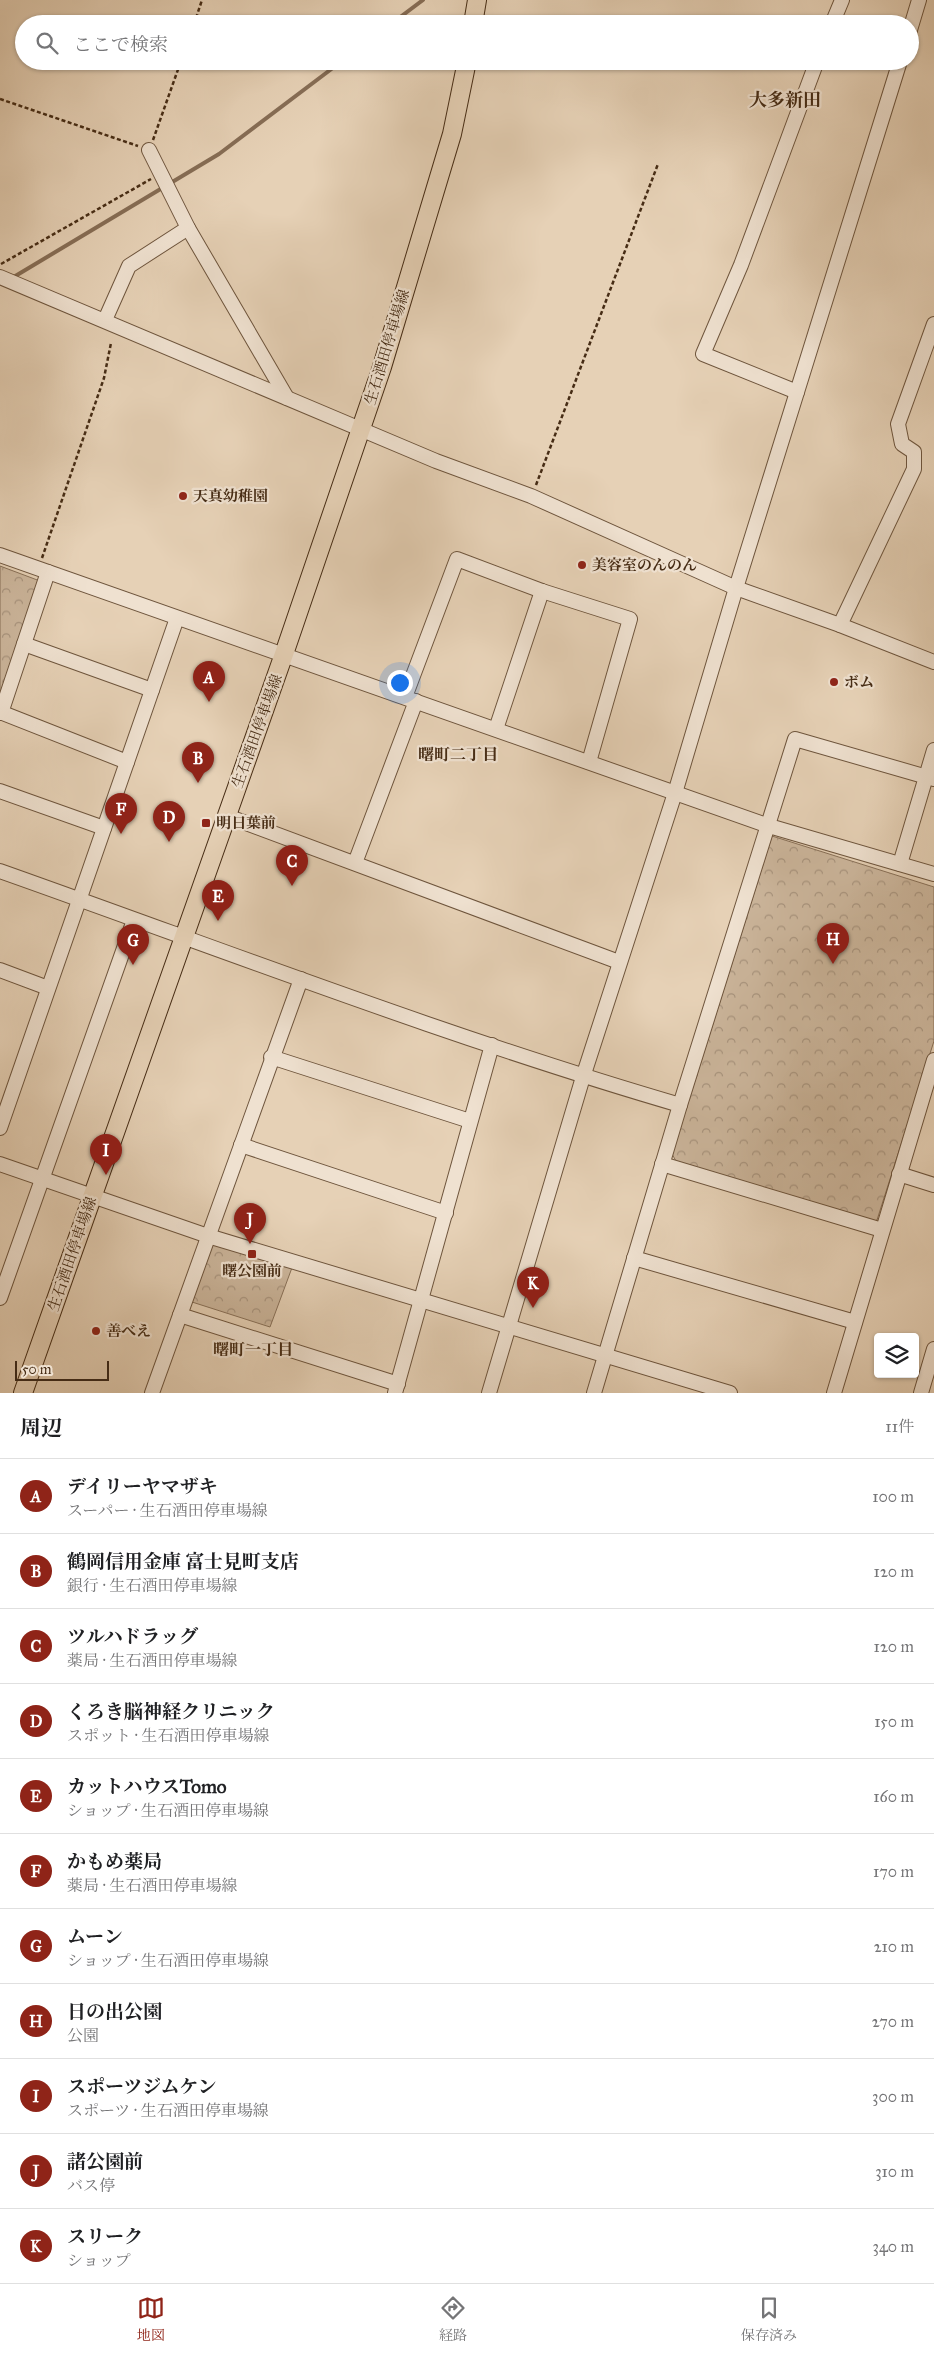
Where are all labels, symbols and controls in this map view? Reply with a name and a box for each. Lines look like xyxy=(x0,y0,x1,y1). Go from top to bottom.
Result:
search box xyxy=(15,15,919,70)
icon: search xyxy=(33,29,61,57)
text: ここで検索 xyxy=(73,33,168,56)
district label: 大多新田 xyxy=(749,89,821,111)
street label: 生石酒田停車場線 xyxy=(361,287,413,407)
place label: 天真幼稚園 xyxy=(193,487,268,505)
marker: 天真幼稚園 xyxy=(177,490,189,502)
place label: 美容室のんのん xyxy=(592,556,697,574)
marker: 美容室のんのん xyxy=(576,559,588,571)
pin: A xyxy=(193,661,225,702)
your location xyxy=(387,670,413,696)
street label: 生石酒田停車場線 xyxy=(228,672,286,790)
place label: ボム xyxy=(844,673,874,691)
marker: ボム xyxy=(828,676,840,688)
pin: B xyxy=(182,742,214,783)
district label: 曙町二丁目 xyxy=(418,745,498,764)
pin: F xyxy=(105,793,137,834)
pin: D xyxy=(153,801,185,842)
place label: 明日葉前 xyxy=(216,814,276,832)
marker: 明日葉前 xyxy=(200,817,212,829)
pin: C xyxy=(276,845,308,886)
pin: E xyxy=(202,880,234,921)
pin: H xyxy=(817,923,849,964)
pin: G xyxy=(117,924,149,965)
pin: I xyxy=(90,1134,122,1175)
street label: 生石酒田停車場線 xyxy=(44,1194,100,1314)
pin: J xyxy=(234,1203,266,1244)
marker: 曙公園前 xyxy=(246,1248,258,1260)
place label: 曙公園前 xyxy=(222,1262,282,1280)
pin: K xyxy=(517,1267,549,1308)
place label: 善べえ xyxy=(106,1322,151,1340)
marker: 善べえ xyxy=(90,1325,102,1337)
map controls xyxy=(874,1333,919,1378)
button: layers xyxy=(874,1333,919,1378)
district label: 曙町一丁目 xyxy=(213,1340,293,1359)
scale bar xyxy=(15,1358,109,1381)
text: 50 m xyxy=(22,1361,51,1378)
text: 周辺 xyxy=(20,1415,62,1441)
text: 11件 xyxy=(885,1417,914,1436)
text: デイリーヤマザキ xyxy=(67,1475,218,1498)
text: A xyxy=(31,1487,41,1506)
text: 100 m xyxy=(872,1487,914,1506)
text: スーパー · 生石酒田停車場線 xyxy=(67,1501,268,1520)
text: 鶴岡信用金庫 富士見町支店 xyxy=(67,1550,299,1573)
text: B xyxy=(31,1562,41,1581)
text: 120 m xyxy=(874,1562,914,1581)
text: 銀行 · 生石酒田停車場線 xyxy=(67,1576,237,1595)
text: ツルハドラッグ xyxy=(67,1625,198,1648)
text: C xyxy=(31,1637,41,1656)
text: 120 m xyxy=(874,1637,914,1656)
text: 薬局 · 生石酒田停車場線 xyxy=(67,1651,237,1670)
text: くろき脳神経クリニック xyxy=(67,1700,275,1723)
text: D xyxy=(30,1712,42,1731)
text: 150 m xyxy=(874,1712,914,1731)
text: スポット · 生石酒田停車場線 xyxy=(67,1726,269,1745)
text: カットハウスTomo xyxy=(67,1775,227,1798)
text: E xyxy=(30,1787,42,1806)
text: 160 m xyxy=(873,1787,914,1806)
text: ショップ · 生石酒田停車場線 xyxy=(67,1801,269,1820)
text: かもめ薬局 xyxy=(67,1850,162,1873)
text: F xyxy=(31,1862,41,1881)
text: 170 m xyxy=(873,1862,914,1881)
text: 薬局 · 生石酒田停車場線 xyxy=(67,1876,237,1895)
text: ムーン xyxy=(67,1925,123,1948)
text: G xyxy=(30,1937,42,1956)
text: 210 m xyxy=(874,1937,914,1956)
text: ショップ · 生石酒田停車場線 xyxy=(67,1951,269,1970)
text: 日の出公園 xyxy=(67,2000,162,2023)
text: H xyxy=(29,2012,43,2031)
text: 270 m xyxy=(872,2012,914,2031)
text: 公園 xyxy=(67,2026,99,2045)
text: スポーツジムケン xyxy=(67,2075,217,2098)
text: I xyxy=(33,2087,39,2106)
text: 300 m xyxy=(872,2087,914,2106)
text: スポーツ · 生石酒田停車場線 xyxy=(67,2101,269,2120)
text: 諸公園前 xyxy=(67,2150,143,2173)
text: J xyxy=(33,2162,39,2181)
text: 310 m xyxy=(875,2162,914,2181)
text: バス停 xyxy=(67,2176,115,2195)
text: スリーク xyxy=(67,2225,143,2248)
text: K xyxy=(30,2237,42,2256)
text: 340 m xyxy=(872,2237,914,2256)
text: ショップ xyxy=(67,2251,131,2270)
tab: 地図 xyxy=(137,2294,165,2344)
tab: 経路 xyxy=(439,2294,467,2344)
tab: 保存済み xyxy=(741,2294,797,2344)

